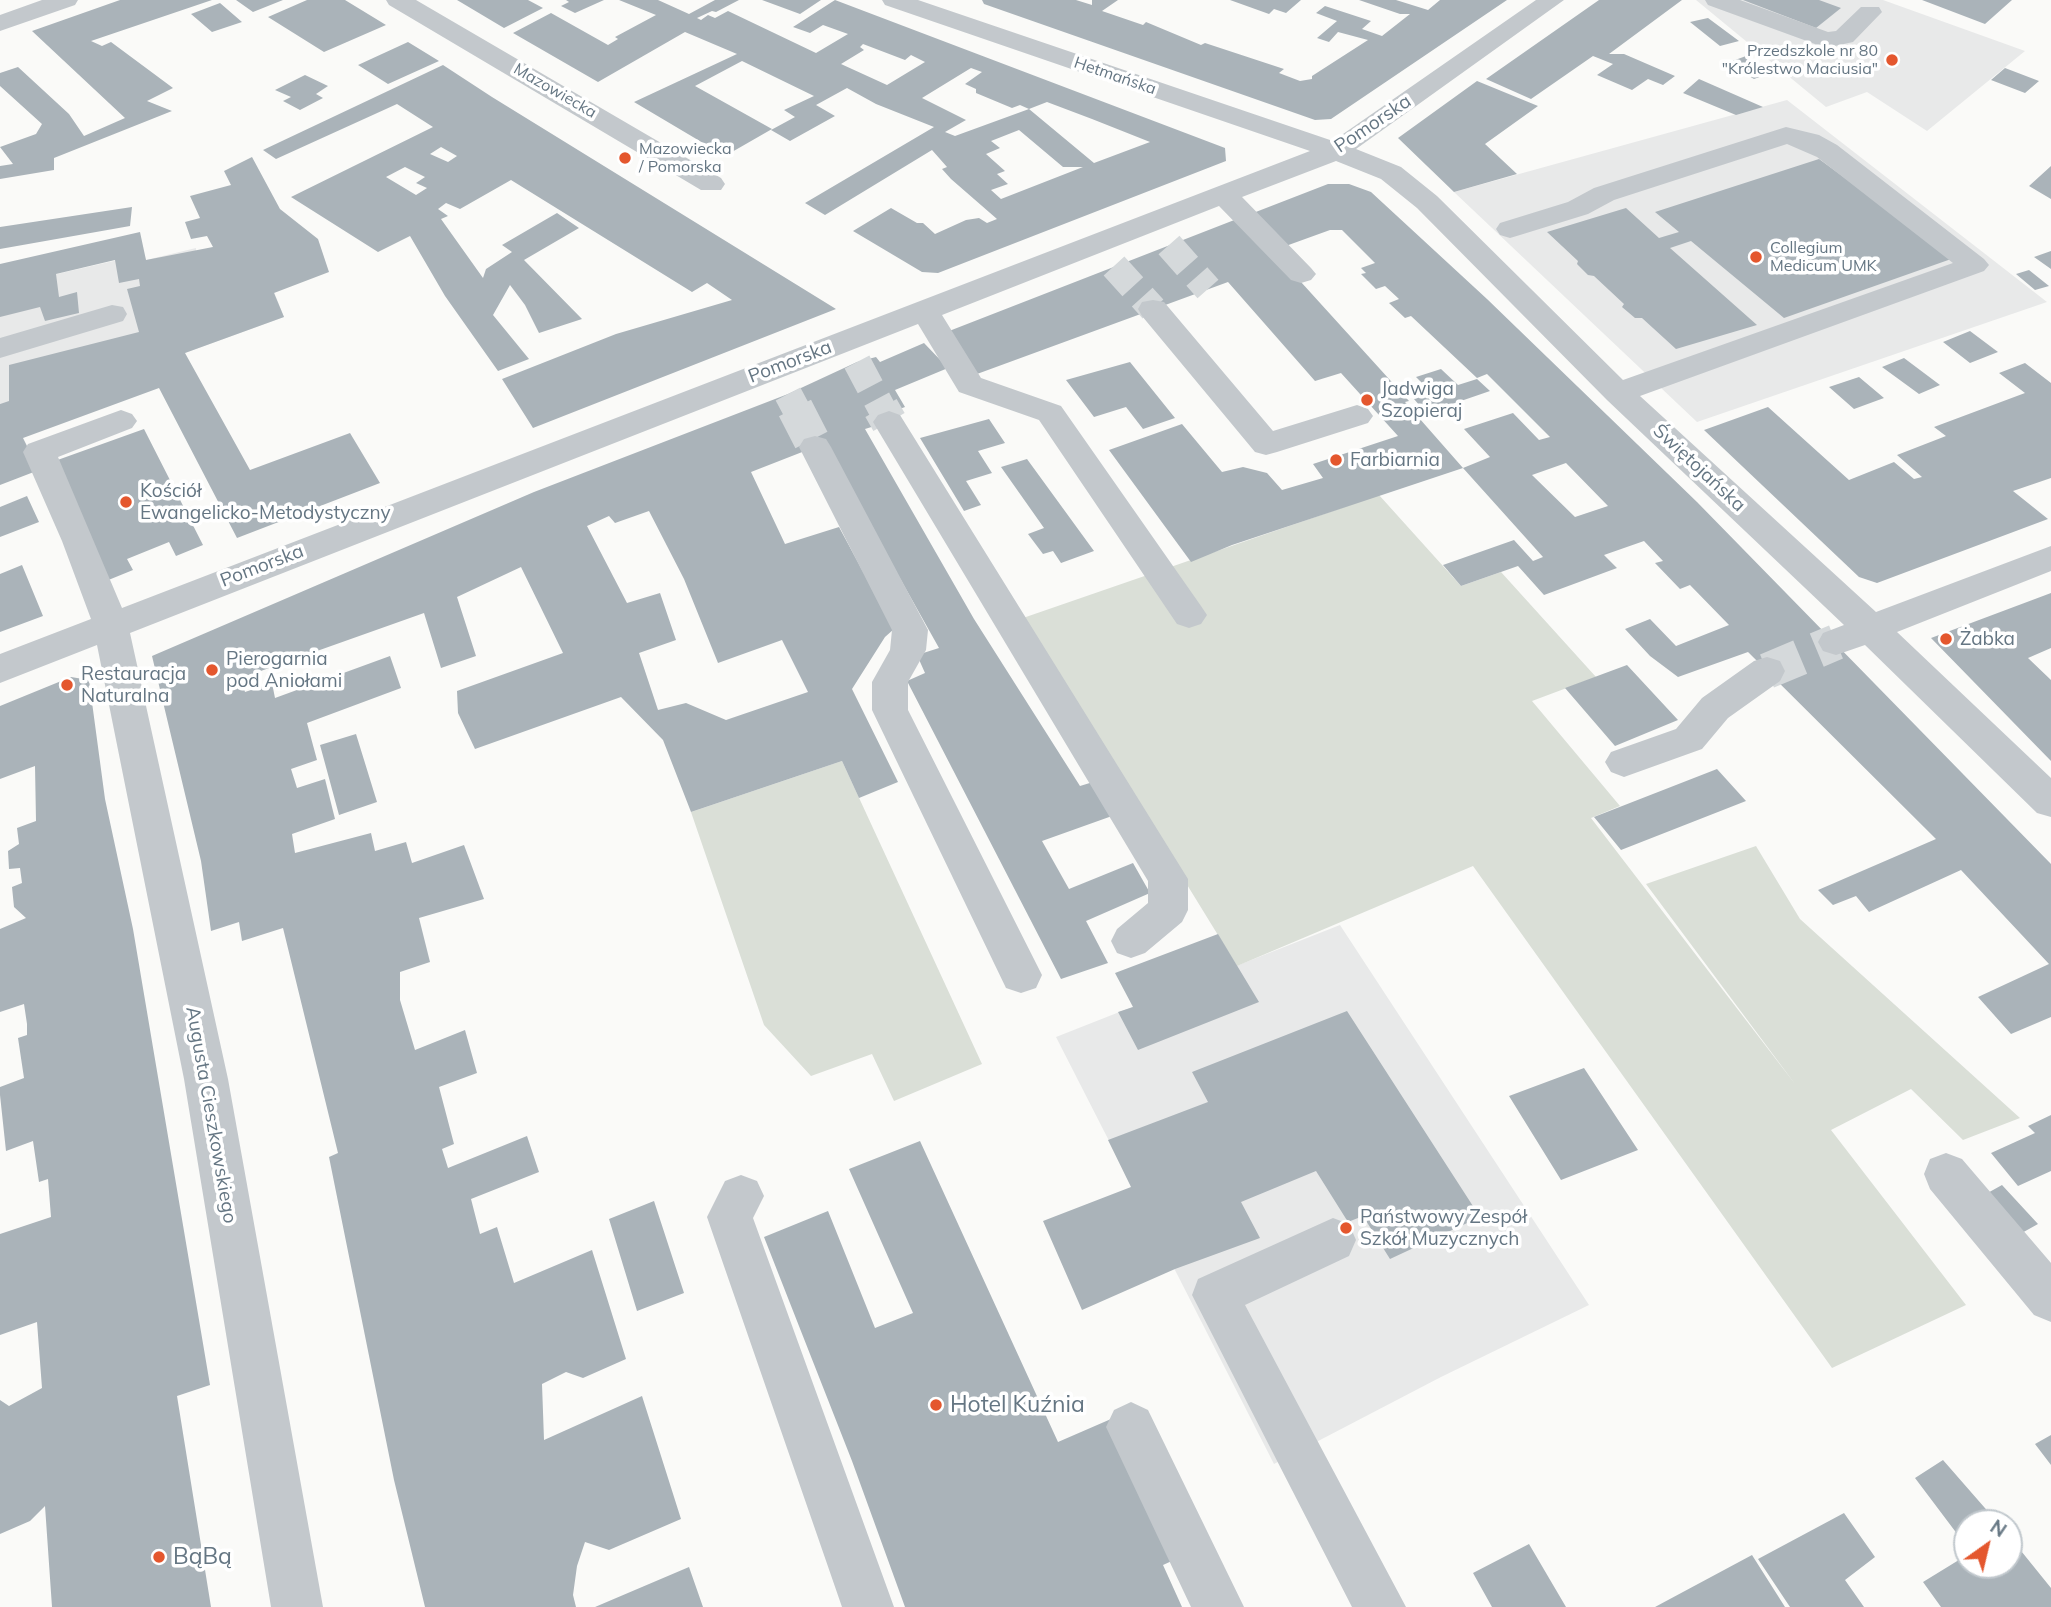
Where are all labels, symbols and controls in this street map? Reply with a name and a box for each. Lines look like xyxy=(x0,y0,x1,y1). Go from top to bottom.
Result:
place label: Przedszkole nr 80 "Królestwo Maciusia" xyxy=(1722,41,1878,79)
marker: Przedszkole nr 80 "Królestwo Maciusia" xyxy=(1884,52,1900,68)
street label: Hetmańska xyxy=(1072,53,1158,99)
street label: Mazowiecka xyxy=(510,60,600,122)
street label: Pomorska xyxy=(1330,90,1416,158)
place label: Mazowiecka / Pomorska xyxy=(639,139,732,177)
marker: Mazowiecka / Pomorska xyxy=(617,150,633,166)
place label: Collegium Medicum UMK xyxy=(1770,238,1877,276)
marker: Collegium Medicum UMK xyxy=(1748,249,1764,265)
street label: Pomorska xyxy=(745,336,835,388)
place label: Jadwiga Szopieraj xyxy=(1381,378,1462,422)
marker: Jadwiga Szopieraj xyxy=(1359,392,1375,408)
street label: Świętojańska xyxy=(1648,419,1750,517)
place label: Farbiarnia xyxy=(1350,449,1440,471)
marker: Farbiarnia xyxy=(1328,452,1344,468)
place label: Kościół Ewangelicko-Metodystyczny xyxy=(140,480,391,524)
marker: Kościół Ewangelicko-Metodystyczny xyxy=(118,494,134,510)
street label: Pomorska xyxy=(217,540,307,592)
place label: Żabka xyxy=(1960,628,2015,650)
marker: Żabka xyxy=(1938,631,1954,647)
place label: Pierogarnia pod Aniołami xyxy=(226,648,342,692)
marker: Pierogarnia pod Aniołami xyxy=(204,662,220,678)
place label: Restauracja Naturalna xyxy=(81,663,186,707)
marker: Restauracja Naturalna xyxy=(59,677,75,693)
street label: Augusta Cieszkowskiego xyxy=(181,1005,241,1225)
place label: Państwowy Zespół Szkół Muzycznych xyxy=(1360,1206,1527,1250)
marker: Państwowy Zespół Szkół Muzycznych xyxy=(1338,1220,1354,1236)
place label: Hotel Kuźnia xyxy=(950,1391,1085,1419)
marker: Hotel Kuźnia xyxy=(928,1397,944,1413)
north arrow xyxy=(1953,1509,2023,1579)
text: N xyxy=(1986,1514,2011,1542)
place label: BąBą xyxy=(173,1543,232,1571)
marker: BąBą xyxy=(151,1549,167,1565)

